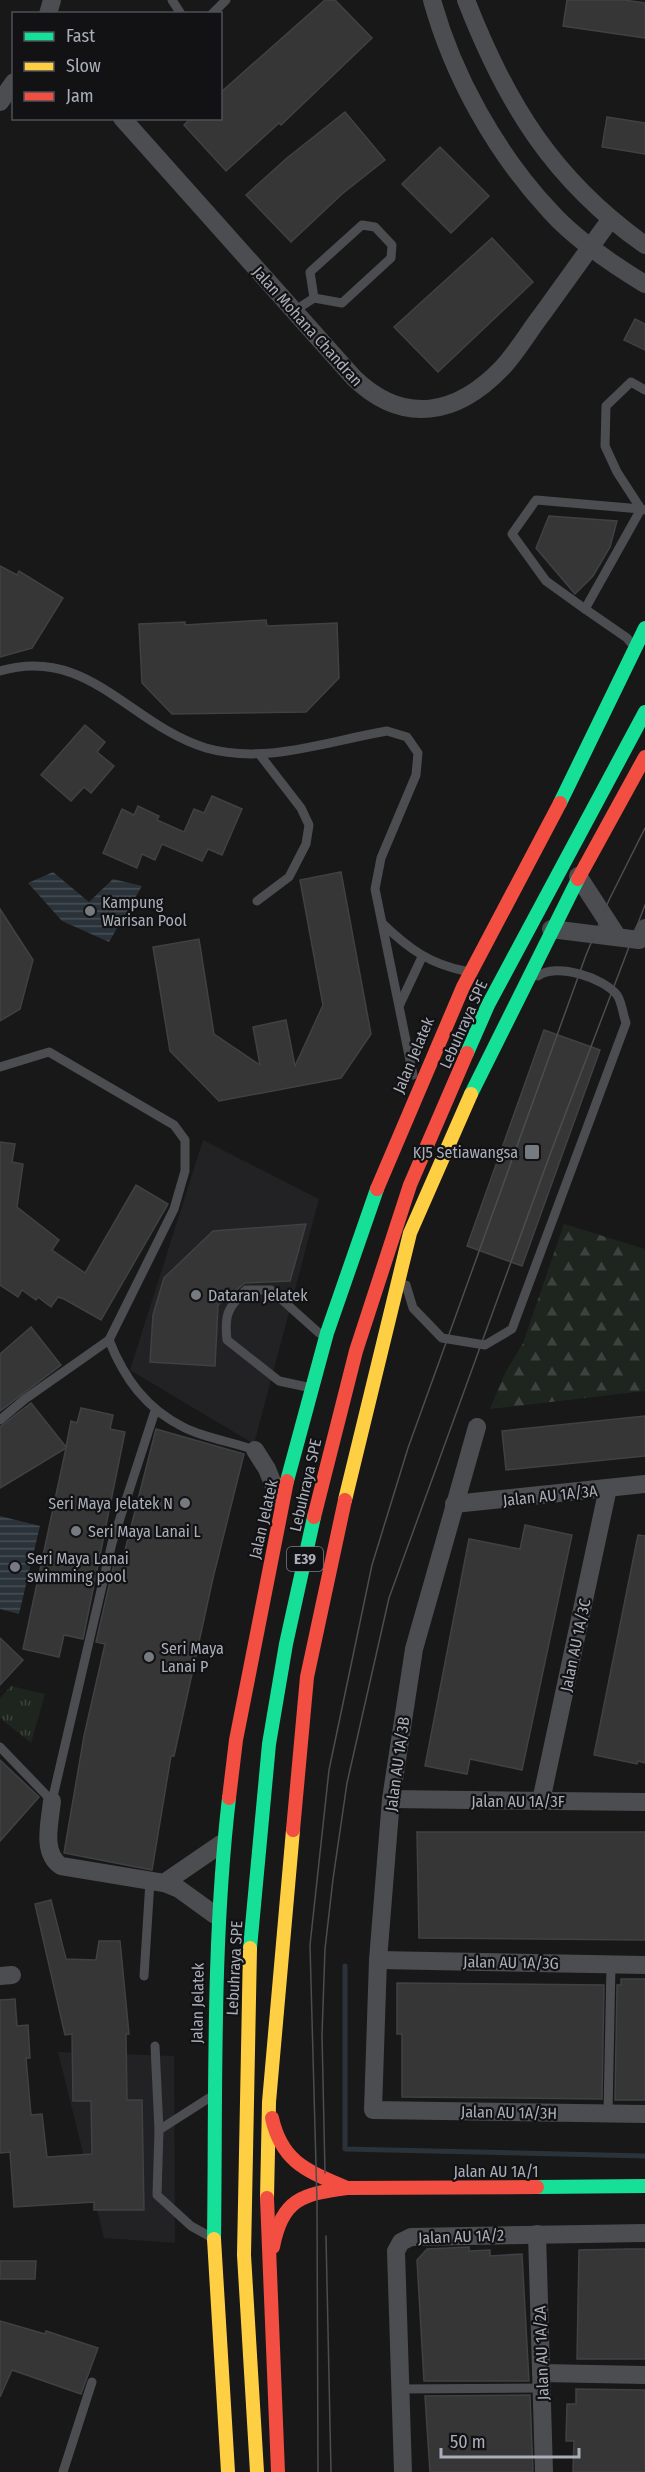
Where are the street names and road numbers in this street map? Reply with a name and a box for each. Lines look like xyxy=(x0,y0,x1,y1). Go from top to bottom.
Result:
street label: Jalan Mohana Chandran xyxy=(249,262,367,390)
street label: Lebuhraya SPE xyxy=(435,977,491,1071)
street label: Jalan Jelatek xyxy=(389,1014,438,1096)
street label: Lebuhraya SPE xyxy=(286,1437,325,1534)
street label: Jalan Jelatek xyxy=(245,1477,282,1561)
street label: Jalan AU 1A/3A xyxy=(502,1481,599,1510)
road number: E39 xyxy=(287,1547,323,1571)
street label: Jalan AU 1A/3C xyxy=(556,1597,595,1693)
street label: Jalan AU 1A/3B xyxy=(381,1715,414,1813)
street label: Jalan AU 1A/3F xyxy=(471,1792,565,1811)
street label: Lebuhraya SPE xyxy=(223,1920,246,2016)
street label: Jalan AU 1A/3G xyxy=(463,1952,559,1973)
street label: Jalan Jelatek xyxy=(187,1962,208,2044)
street label: Jalan AU 1A/3H xyxy=(461,2102,557,2123)
street label: Jalan AU 1A/1 xyxy=(453,2162,539,2181)
street label: Jalan AU 1A/2 xyxy=(418,2226,504,2247)
street label: Jalan AU 1A/2A xyxy=(530,2305,553,2401)

